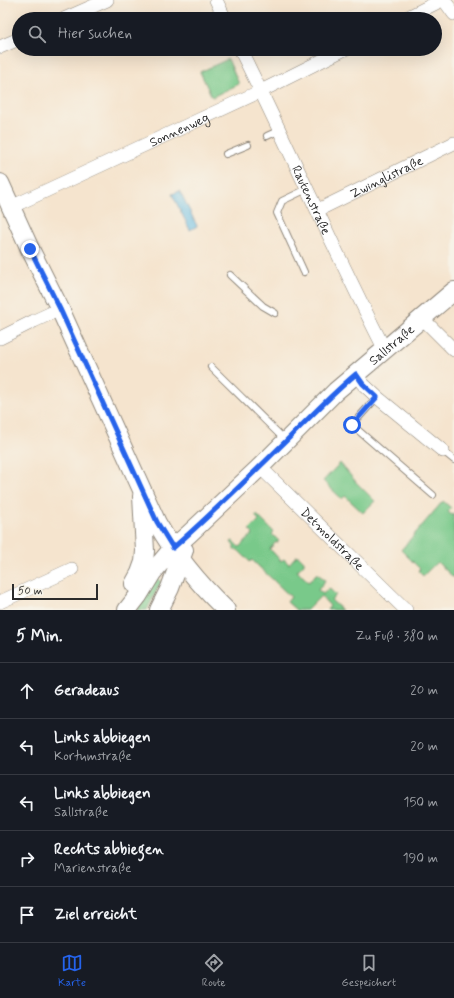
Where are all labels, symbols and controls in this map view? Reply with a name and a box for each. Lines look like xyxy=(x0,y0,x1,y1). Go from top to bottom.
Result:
search box xyxy=(12,12,442,56)
icon: search xyxy=(26,23,48,45)
text: Hier suchen xyxy=(58,24,132,44)
street label: Sonnenweg xyxy=(147,109,213,152)
street label: Zwinglistraße xyxy=(347,153,426,203)
street label: Rautenstraße xyxy=(287,163,334,238)
route end xyxy=(21,240,39,258)
street label: Sallstraße xyxy=(366,321,418,369)
route start xyxy=(343,416,361,434)
street label: Detmoldstraße xyxy=(296,504,367,574)
scale bar xyxy=(12,582,98,601)
text: 50 m xyxy=(18,584,43,598)
text: 5 Min. xyxy=(16,625,63,647)
text: Zu Fuß · 380 m xyxy=(355,628,438,645)
icon: ahead xyxy=(16,680,38,702)
text: Geradeaus xyxy=(54,681,119,701)
text: 20 m xyxy=(410,682,438,699)
text: Links abbiegen xyxy=(54,728,151,748)
icon: left xyxy=(16,736,38,758)
text: 20 m xyxy=(410,738,438,755)
text: Kortumstraße xyxy=(54,748,132,765)
text: Links abbiegen xyxy=(54,784,151,804)
icon: left xyxy=(16,792,38,814)
text: 150 m xyxy=(404,794,438,811)
text: Sallstraße xyxy=(54,804,108,821)
text: Rechts abbiegen xyxy=(54,840,164,860)
icon: right xyxy=(16,848,38,870)
text: 190 m xyxy=(403,850,438,867)
text: Marienstraße xyxy=(54,860,131,877)
icon: arrive xyxy=(16,904,38,926)
text: Ziel erreicht xyxy=(54,905,137,925)
tab: Karte xyxy=(58,952,86,990)
tab: Route xyxy=(202,952,226,990)
tab: Gespeichert xyxy=(342,952,396,990)

